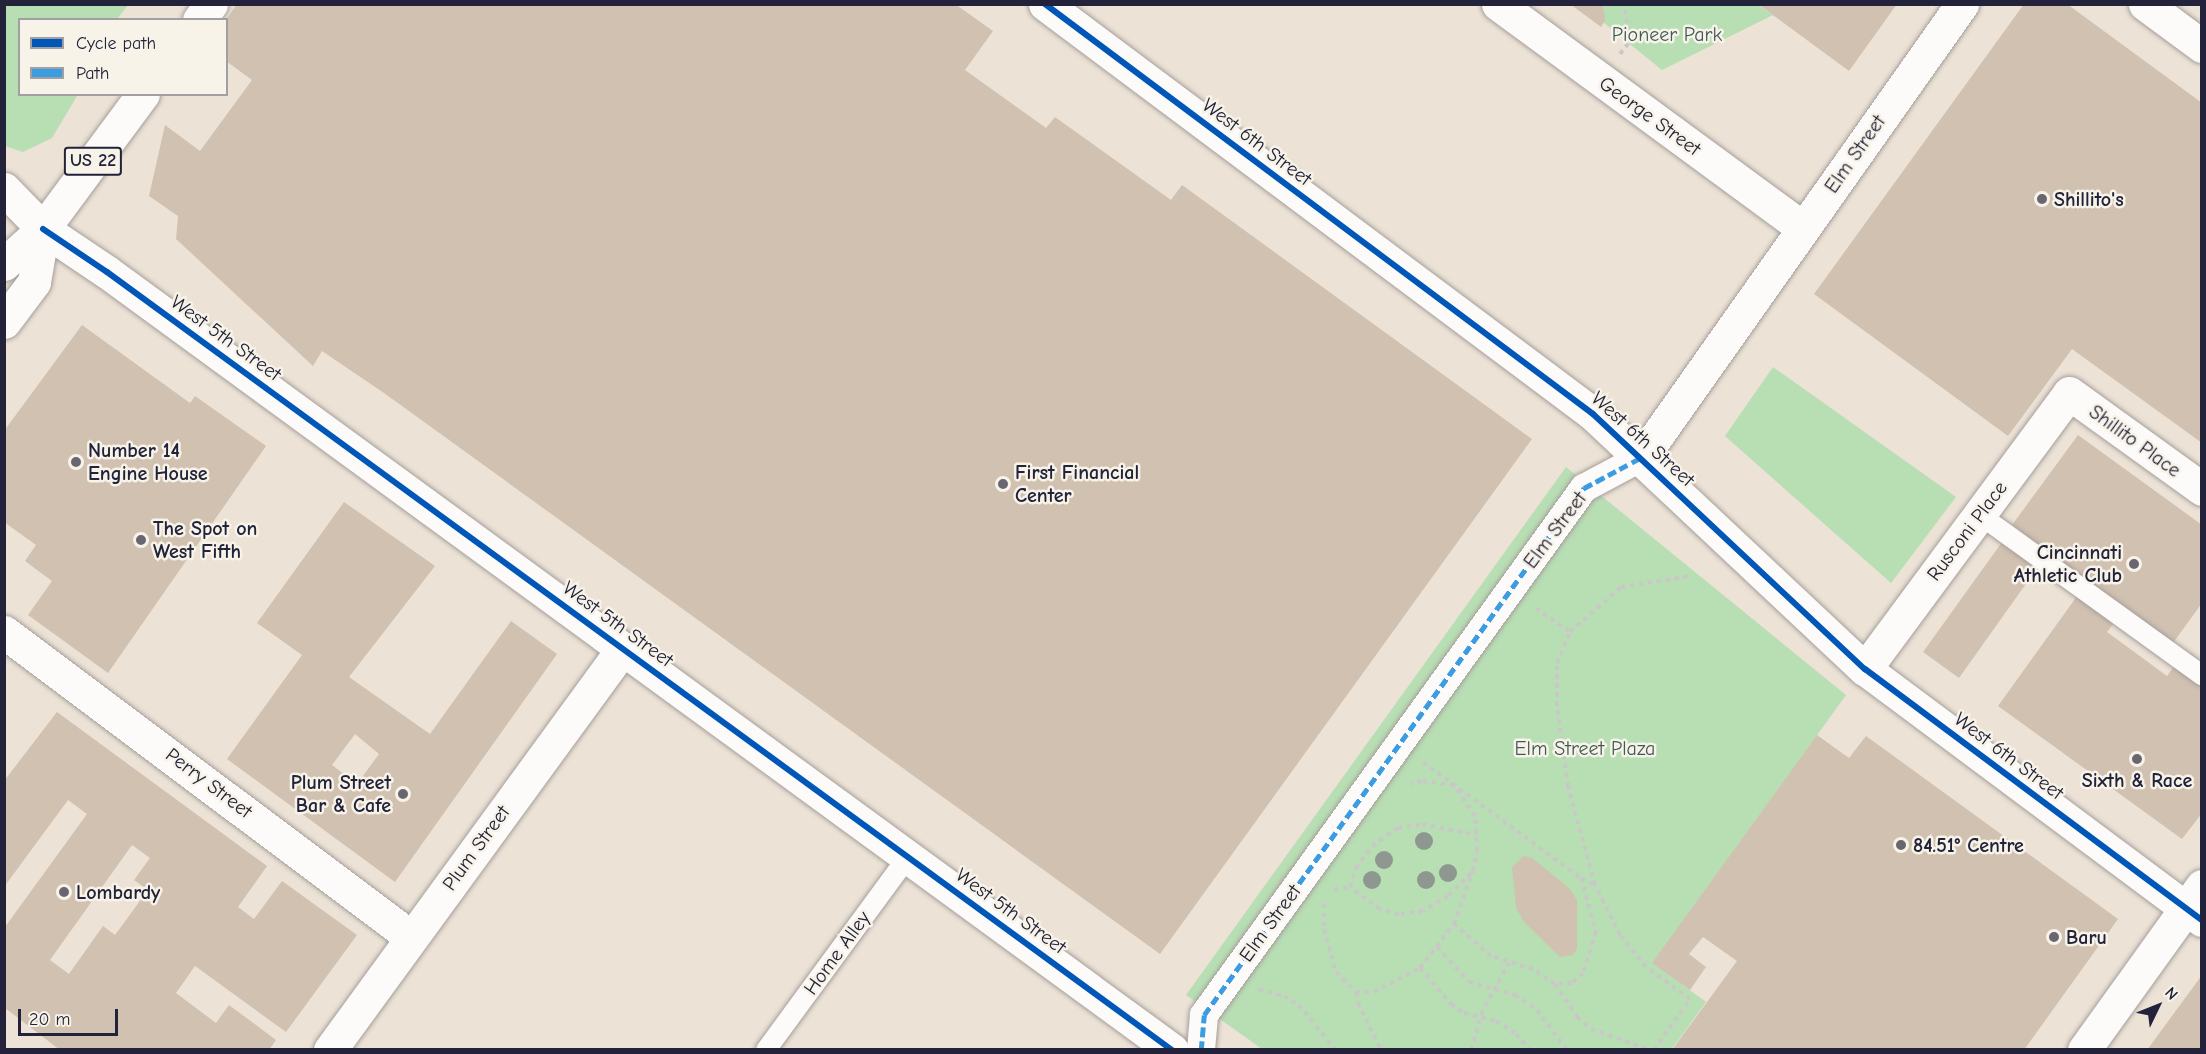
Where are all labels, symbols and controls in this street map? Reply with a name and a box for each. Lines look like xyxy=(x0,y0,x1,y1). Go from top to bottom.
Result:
legend xyxy=(18,18,228,96)
park label: Pioneer Park xyxy=(1612,22,1722,46)
text: Cycle path xyxy=(76,33,156,54)
text: Path xyxy=(76,63,109,84)
street label: George Street xyxy=(1595,71,1705,161)
street label: West 6th Street xyxy=(1198,93,1316,191)
street label: Elm Street xyxy=(1819,110,1891,198)
road number: US 22 xyxy=(63,146,123,176)
place label: Shillito's xyxy=(2054,187,2124,211)
marker: Shillito's xyxy=(2035,192,2049,206)
street label: West 5th Street xyxy=(166,290,286,386)
street label: West 6th Street xyxy=(1586,386,1700,492)
street label: Shillito Place xyxy=(2084,400,2186,482)
place label: Number 14 Engine House xyxy=(88,438,208,485)
marker: Number 14 Engine House xyxy=(69,455,83,469)
place label: First Financial Center xyxy=(1015,460,1139,507)
street label: Rusconi Place xyxy=(1922,476,2012,586)
marker: First Financial Center xyxy=(996,477,1010,491)
street label: Elm Street xyxy=(1518,487,1592,573)
place label: The Spot on West Fifth xyxy=(153,516,257,563)
marker: The Spot on West Fifth xyxy=(134,533,148,547)
place label: Cincinnati Athletic Club xyxy=(2014,540,2122,587)
marker: Cincinnati Athletic Club xyxy=(2127,557,2141,571)
street label: West 5th Street xyxy=(558,576,678,672)
street label: West 6th Street xyxy=(1950,707,2068,805)
park label: Elm Street Plaza xyxy=(1515,736,1655,760)
street label: Perry Street xyxy=(161,743,257,823)
marker: Sixth & Race xyxy=(2130,752,2144,766)
place label: Sixth & Race xyxy=(2082,768,2192,792)
place label: Plum Street Bar & Cafe xyxy=(291,771,391,818)
marker: Plum Street Bar & Cafe xyxy=(396,787,410,801)
street label: Plum Street xyxy=(437,801,515,895)
place label: 84.51° Centre xyxy=(1913,833,2024,857)
marker: 84.51° Centre xyxy=(1894,838,1908,852)
street label: West 5th Street xyxy=(951,863,1071,959)
place label: Lombardy xyxy=(76,880,160,904)
street label: Elm Street xyxy=(1234,880,1306,966)
marker: Lombardy xyxy=(57,885,71,899)
street label: Home Alley xyxy=(799,906,875,1000)
place label: Baru xyxy=(2066,925,2107,949)
marker: Baru xyxy=(2047,930,2061,944)
north arrow xyxy=(2128,976,2188,1036)
text: N xyxy=(2161,984,2181,1004)
scale bar xyxy=(21,997,122,1035)
text: 20 m xyxy=(29,1009,70,1030)

